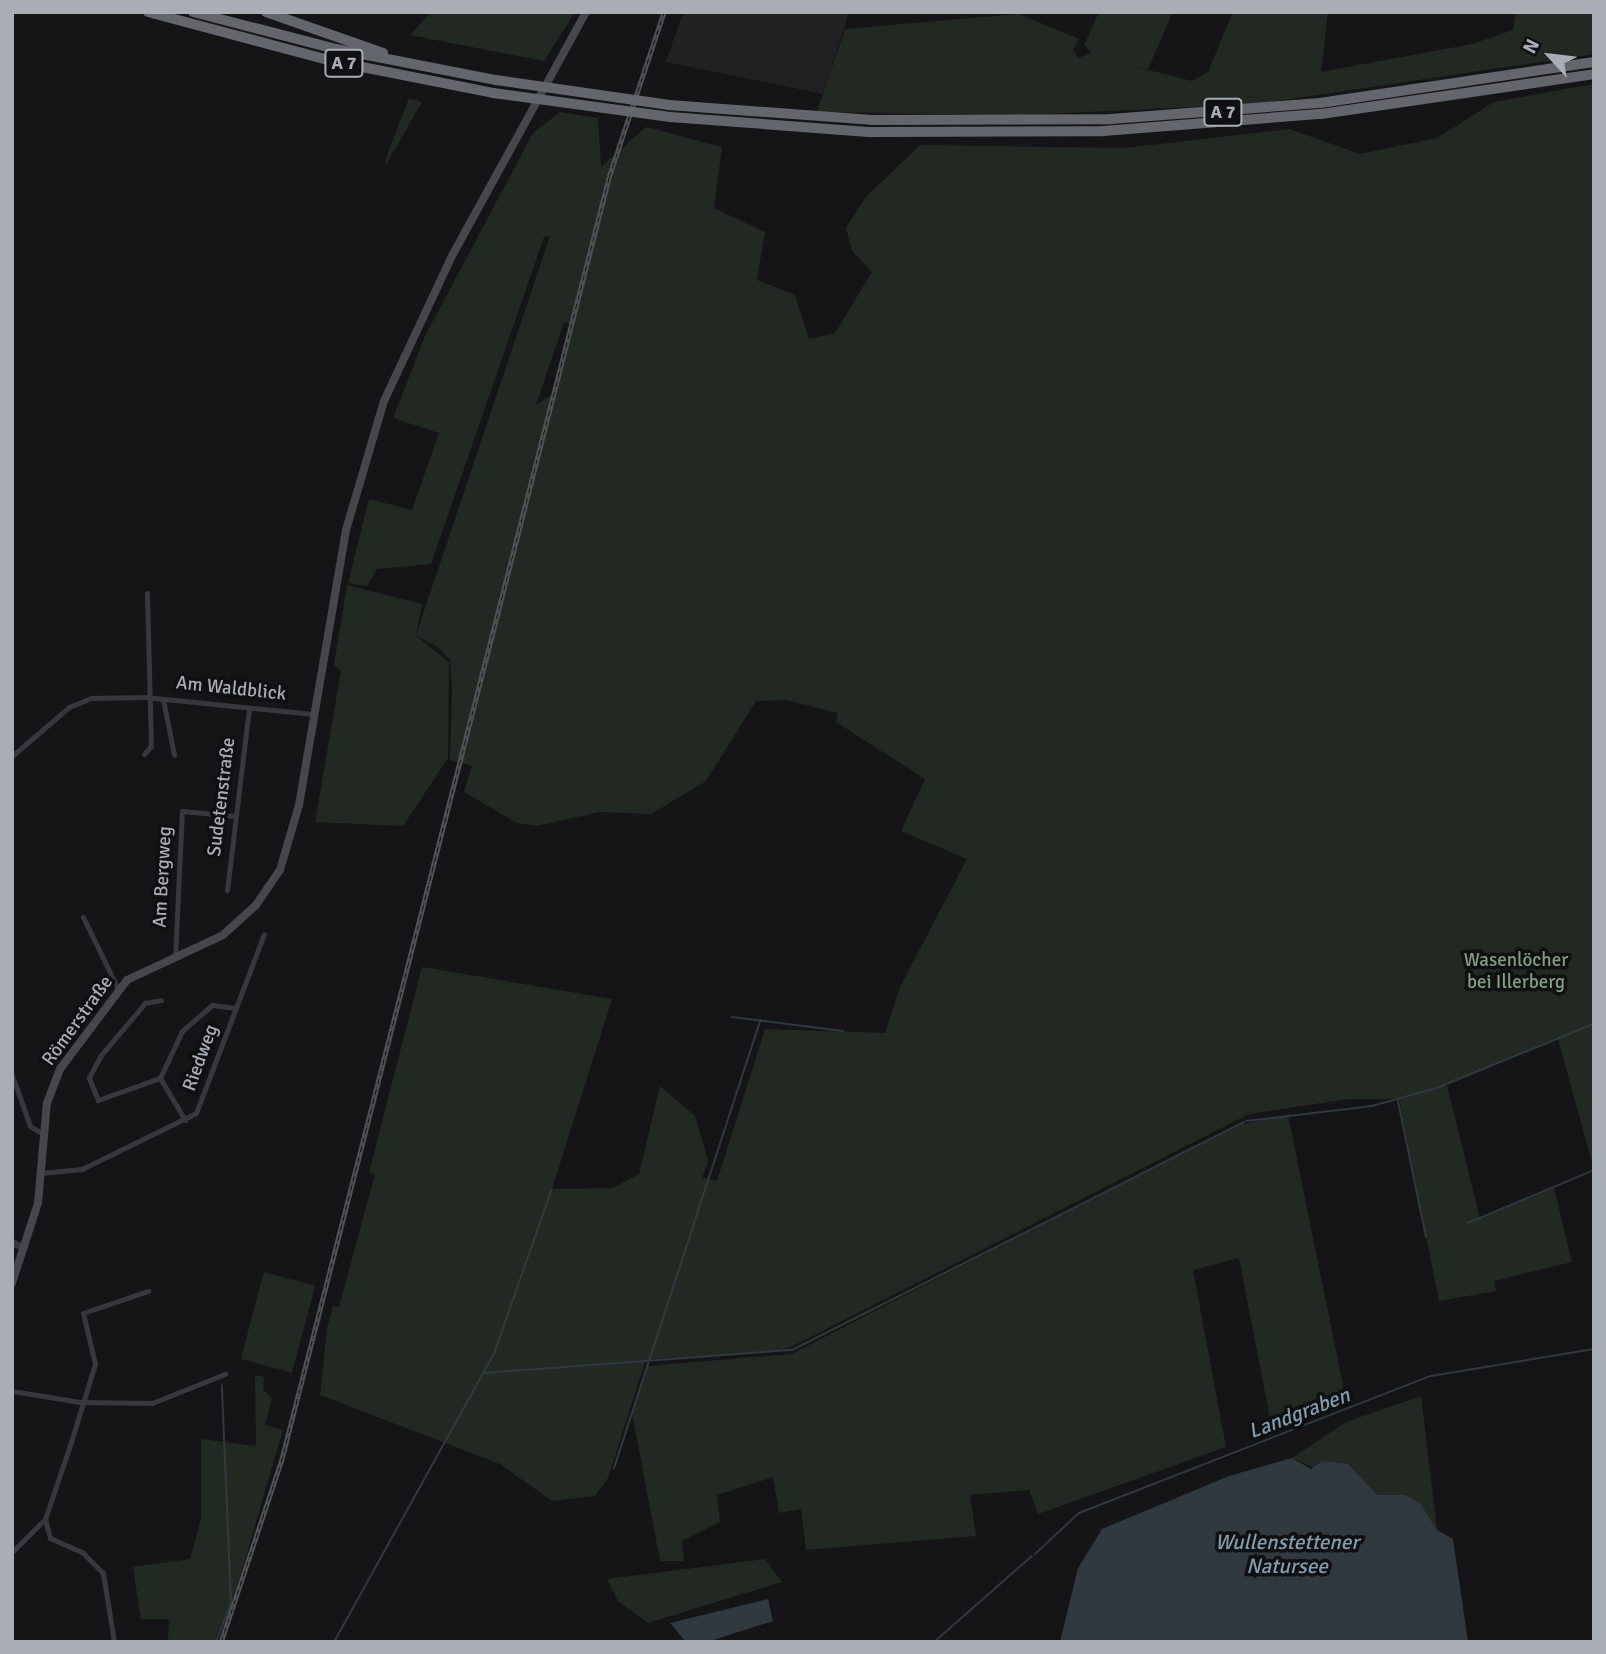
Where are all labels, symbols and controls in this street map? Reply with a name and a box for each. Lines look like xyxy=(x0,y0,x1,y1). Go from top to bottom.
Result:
north arrow xyxy=(1515,21,1585,91)
text: N xyxy=(1518,35,1545,58)
road number: A 7 xyxy=(323,48,365,78)
road number: A 7 xyxy=(1202,98,1244,127)
street label: Am Waldblick xyxy=(175,672,287,706)
street label: Sudetenstraße xyxy=(203,736,241,858)
street label: Am Bergweg xyxy=(149,826,177,928)
park label: Wasenlöcher bei Illerberg xyxy=(1464,950,1568,994)
street label: Römerstraße xyxy=(38,972,118,1070)
street label: Riedweg xyxy=(178,1022,224,1094)
water label: Landgraben xyxy=(1245,1382,1353,1444)
water label: Wullenstettener Natursee xyxy=(1215,1529,1359,1579)

